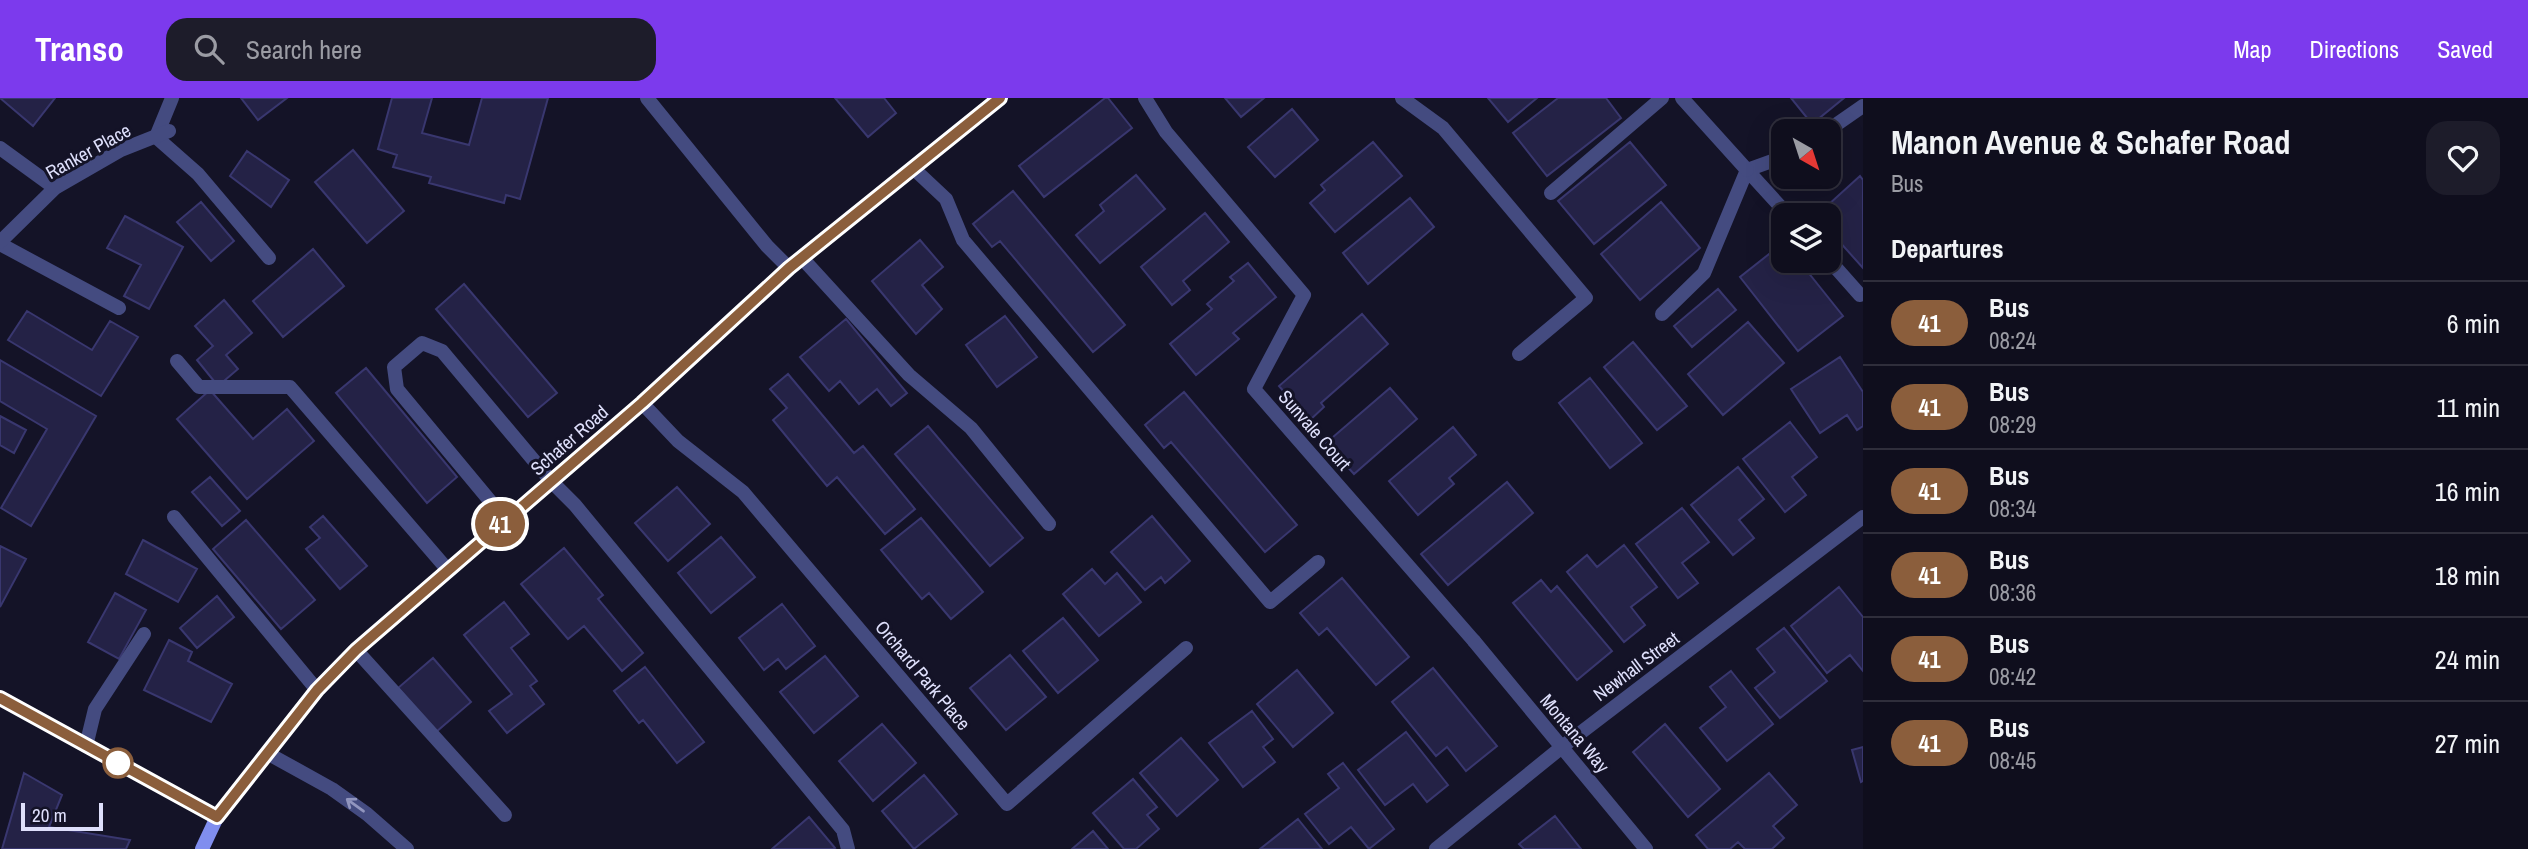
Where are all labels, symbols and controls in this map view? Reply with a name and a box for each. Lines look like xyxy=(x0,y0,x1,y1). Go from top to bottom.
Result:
search box xyxy=(166,18,656,81)
text: Transo xyxy=(35,27,124,71)
icon: search xyxy=(190,30,228,68)
text: Search here xyxy=(246,32,362,67)
text: Map xyxy=(2233,33,2271,65)
text: Directions xyxy=(2309,33,2399,65)
text: Saved xyxy=(2437,33,2493,65)
street label: Ranker Place xyxy=(41,117,135,185)
north arrow xyxy=(1771,119,1841,189)
map controls xyxy=(1771,119,1841,273)
text: Manon Avenue & Schafer Road xyxy=(1891,120,2291,164)
button: heart xyxy=(2426,121,2500,195)
text: Bus xyxy=(1891,168,1924,199)
button: layers xyxy=(1771,203,1841,273)
text: Departures xyxy=(1891,231,2004,266)
text: Bus xyxy=(1989,290,2029,325)
text: 6 min xyxy=(2447,306,2500,341)
text: 41 xyxy=(1919,307,1940,339)
text: 08:24 xyxy=(1989,325,2036,356)
text: Bus xyxy=(1989,374,2029,409)
street label: Sunvale Court xyxy=(1273,384,1358,476)
text: 11 min xyxy=(2436,390,2500,425)
text: 41 xyxy=(1919,391,1940,423)
street label: Schafer Road xyxy=(525,399,613,481)
text: 08:29 xyxy=(1989,409,2036,440)
text: Bus xyxy=(1989,458,2029,493)
text: 16 min xyxy=(2435,474,2500,509)
text: 41 xyxy=(1919,475,1940,507)
text: 08:34 xyxy=(1989,493,2036,524)
line badge: 41 xyxy=(468,501,532,547)
text: 41 xyxy=(489,508,511,540)
text: Bus xyxy=(1989,542,2029,577)
text: 18 min xyxy=(2435,558,2500,593)
text: 41 xyxy=(1919,559,1940,591)
text: 08:36 xyxy=(1989,577,2036,608)
street label: Orchard Park Place xyxy=(869,615,977,735)
street label: Newhall Street xyxy=(1588,625,1685,707)
text: Bus xyxy=(1989,626,2029,661)
text: 24 min xyxy=(2435,642,2500,677)
text: 41 xyxy=(1919,643,1940,675)
text: 08:42 xyxy=(1989,661,2036,692)
street label: Montana Way xyxy=(1534,688,1616,778)
text: Bus xyxy=(1989,710,2029,745)
text: 27 min xyxy=(2435,726,2500,761)
text: 41 xyxy=(1919,727,1940,759)
text: 08:45 xyxy=(1989,745,2036,776)
unlabelled marker xyxy=(103,748,133,778)
one-way arrow xyxy=(346,798,365,812)
scale bar xyxy=(21,800,103,832)
text: 20 m xyxy=(32,802,67,828)

